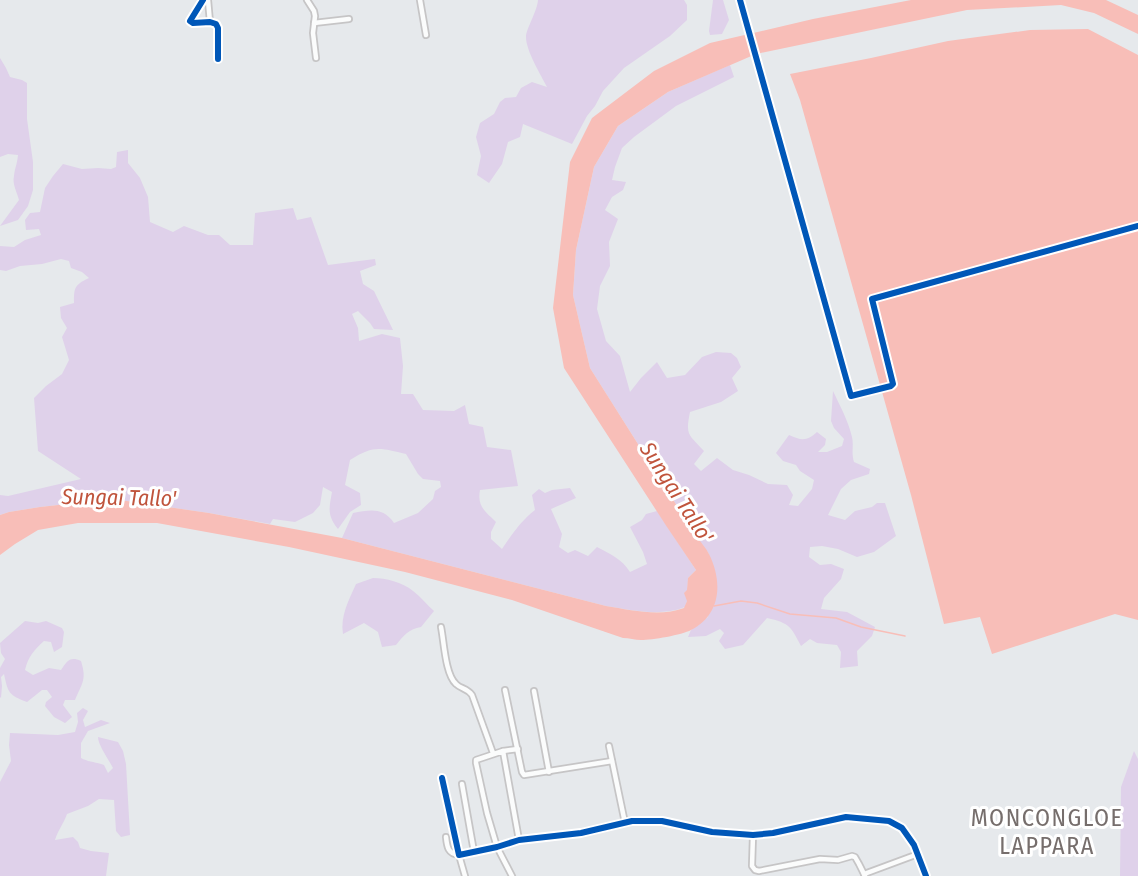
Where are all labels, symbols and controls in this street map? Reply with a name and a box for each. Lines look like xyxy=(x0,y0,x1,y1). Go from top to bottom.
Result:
water label: Sungai Tallo' xyxy=(633,436,719,548)
water label: Sungai Tallo' xyxy=(60,483,177,512)
district label: MONCONGLOE LAPPARA xyxy=(971,804,1123,860)

